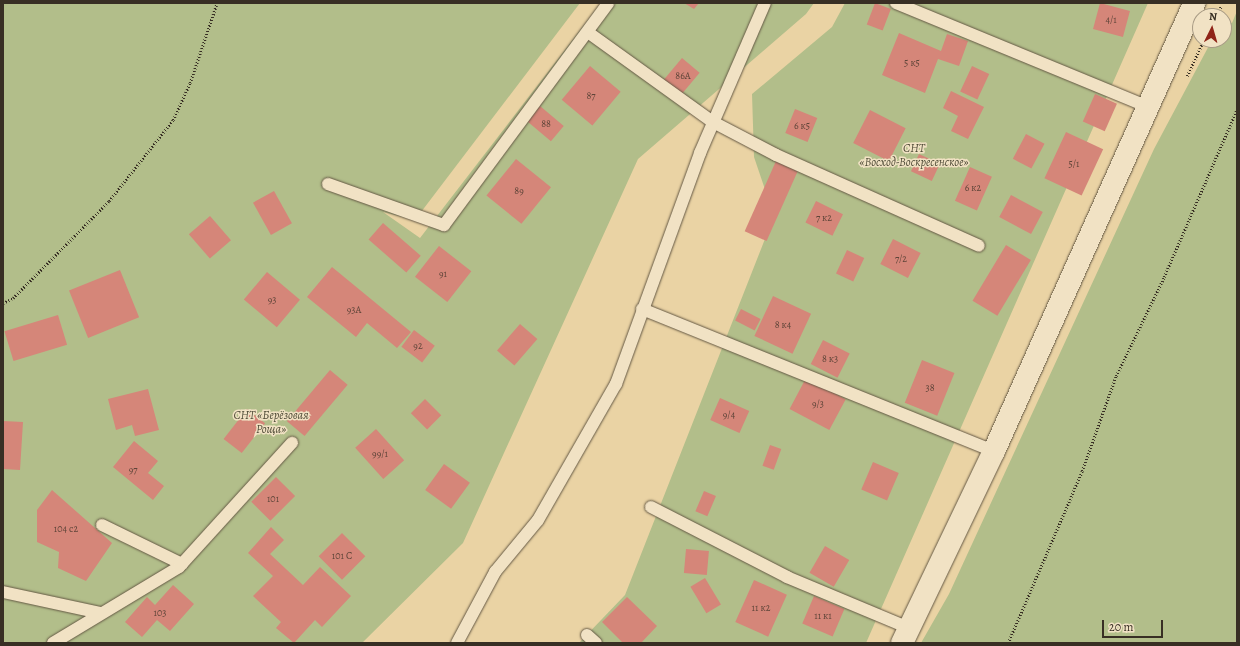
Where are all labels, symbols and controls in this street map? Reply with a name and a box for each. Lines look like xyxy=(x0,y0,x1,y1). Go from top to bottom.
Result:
north arrow xyxy=(1192,8,1232,48)
text: N xyxy=(1208,9,1218,24)
house number: 4/1 xyxy=(1105,14,1117,26)
house number: 5 к5 xyxy=(904,57,920,69)
house number: 86А xyxy=(675,70,691,82)
house number: 87 xyxy=(586,90,596,102)
house number: 88 xyxy=(541,118,551,130)
house number: 6 к5 xyxy=(794,120,810,132)
park label: СНТ «Восход-Воскресенское» xyxy=(860,142,968,170)
house number: 5/1 xyxy=(1068,158,1080,170)
house number: 6 к2 xyxy=(965,182,981,194)
house number: 89 xyxy=(514,185,524,197)
house number: 7 к2 xyxy=(816,212,832,224)
house number: 7/2 xyxy=(895,253,907,265)
house number: 91 xyxy=(439,268,447,280)
house number: 93 xyxy=(268,294,276,306)
house number: 93А xyxy=(347,304,361,316)
house number: 8 к4 xyxy=(775,319,791,331)
house number: 92 xyxy=(413,340,423,352)
house number: 8 к3 xyxy=(822,353,838,365)
house number: 38 xyxy=(925,382,935,394)
house number: 9/3 xyxy=(812,398,824,410)
park label: СНТ «Берёзовая Роща» xyxy=(233,409,309,437)
house number: 9/4 xyxy=(723,409,735,421)
house number: 99/1 xyxy=(372,448,388,460)
house number: 97 xyxy=(129,464,137,476)
house number: 101 xyxy=(267,493,279,505)
house number: 104 с2 xyxy=(54,523,78,535)
house number: 101 С xyxy=(332,550,352,562)
house number: 11 к2 xyxy=(752,602,770,614)
house number: 103 xyxy=(154,607,166,619)
house number: 11 к1 xyxy=(814,610,832,622)
scale bar xyxy=(1104,612,1165,638)
text: 20 m xyxy=(1109,619,1133,635)

